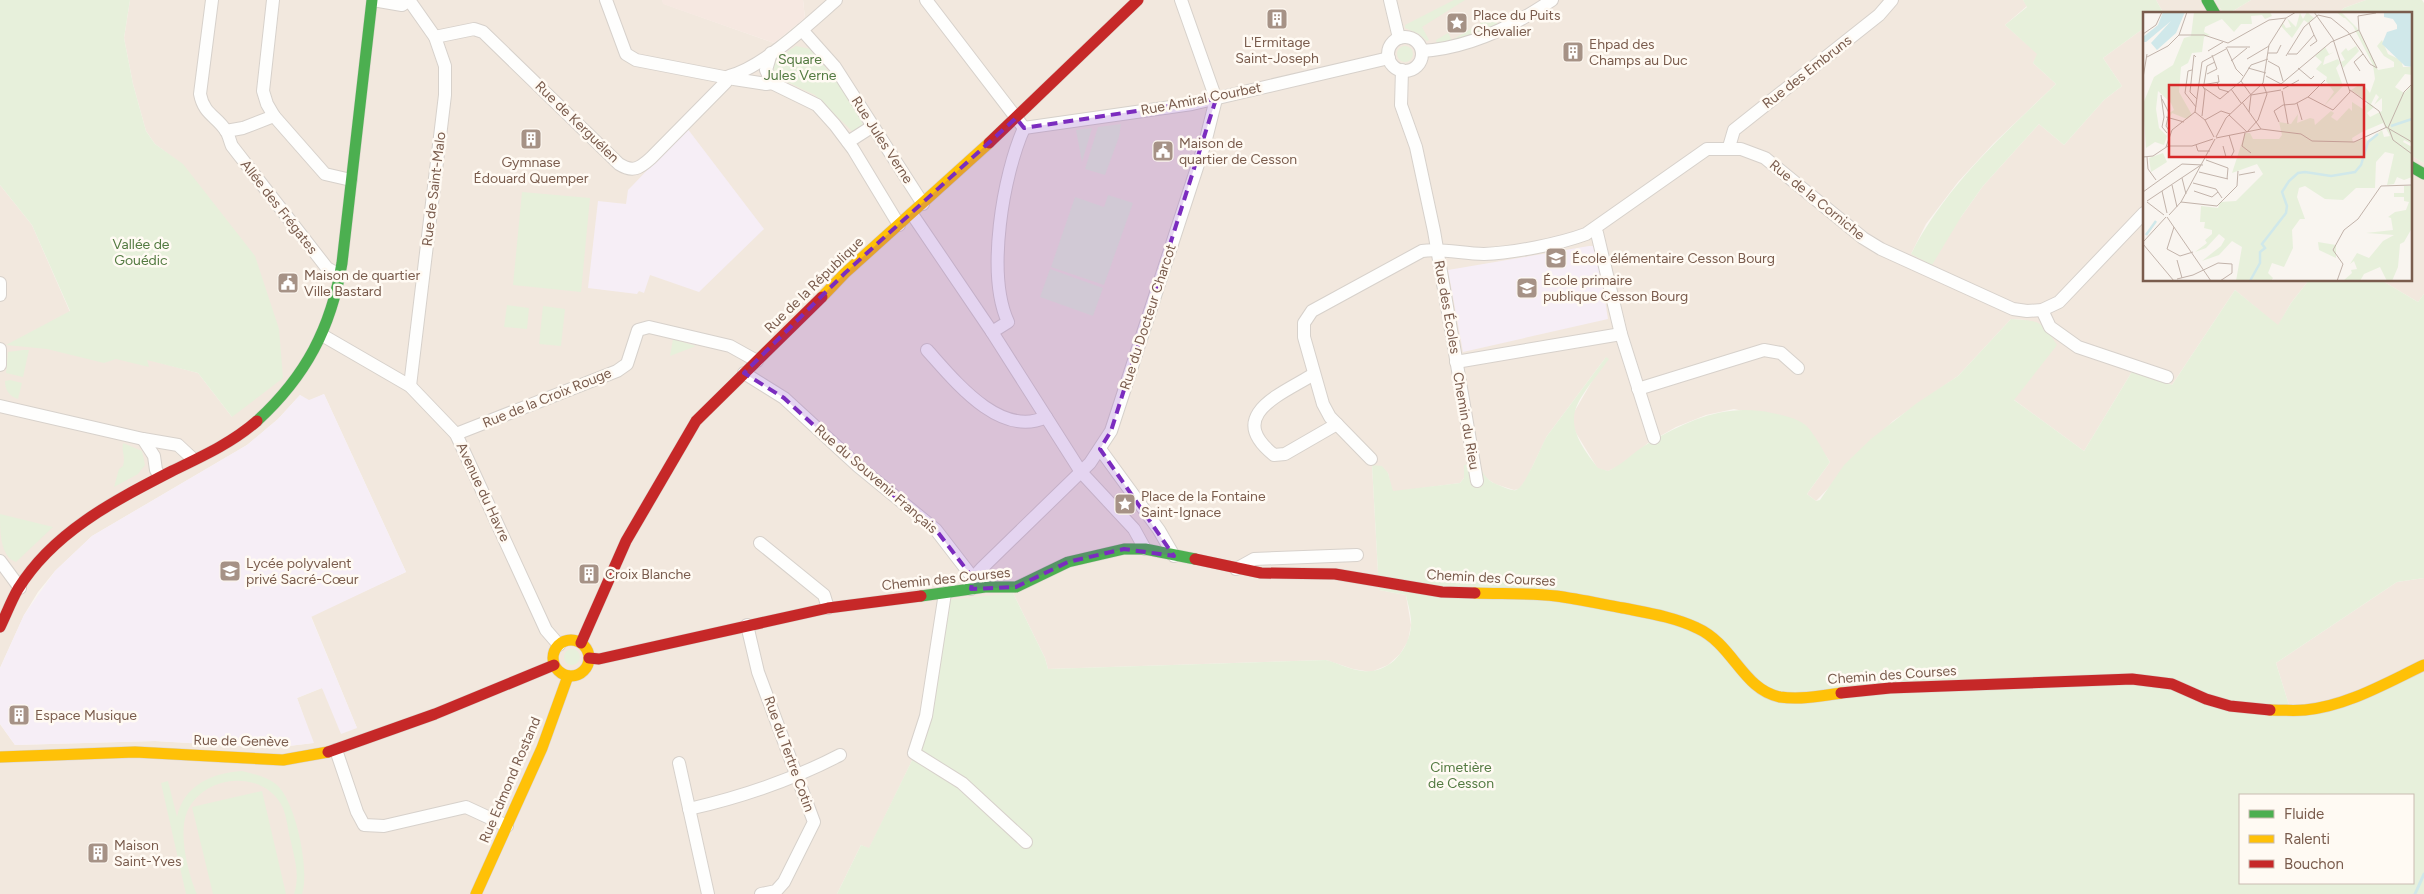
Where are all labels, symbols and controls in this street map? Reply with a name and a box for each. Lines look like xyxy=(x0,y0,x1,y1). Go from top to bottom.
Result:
building icon: L'Ermitage Saint-Joseph xyxy=(1265,7,1289,31)
place label: Place du Puits Chevalier xyxy=(1473,7,1560,40)
place icon: Place du Puits Chevalier xyxy=(1445,11,1469,35)
inset map xyxy=(2143,12,2412,281)
street label: Rue des Embruns xyxy=(1759,32,1855,112)
place label: L'Ermitage Saint-Joseph xyxy=(1235,34,1319,67)
place label: Ehpad des Champs au Duc xyxy=(1589,36,1688,69)
building icon: Ehpad des Champs au Duc xyxy=(1561,40,1585,64)
park label: Square Jules Verne xyxy=(764,51,837,84)
street label: Rue de Kerguélen xyxy=(532,78,623,166)
street label: Rue Amiral Courbet xyxy=(1139,79,1263,119)
street label: Rue Jules Verne xyxy=(848,93,917,187)
building icon: Gymnase Édouard Quemper xyxy=(519,127,543,151)
street label: Rue de Saint-Malo xyxy=(419,131,449,247)
place label: Maison de quartier de Cesson xyxy=(1179,135,1297,168)
public building icon: Maison de quartier de Cesson xyxy=(1151,139,1175,163)
place label: Gymnase Édouard Quemper xyxy=(474,154,589,187)
street label: Rue de la Corniche xyxy=(1766,156,1868,244)
street label: Allée des Frégates xyxy=(237,157,321,257)
street label: Rue de la République xyxy=(761,233,867,337)
park label: Vallée de Gouédic xyxy=(112,236,170,269)
street label: Rue du Docteur Charcot xyxy=(1116,242,1180,392)
school or university icon: École élémentaire Cesson Bourg xyxy=(1544,246,1568,270)
place label: École élémentaire Cesson Bourg xyxy=(1572,250,1775,267)
street label: Rue des Écoles xyxy=(1430,259,1464,355)
place label: Maison de quartier Ville Bastard xyxy=(304,267,420,300)
public building icon: Maison de quartier Ville Bastard xyxy=(276,271,300,295)
place label: École primaire publique Cesson Bourg xyxy=(1543,272,1688,305)
school or university icon: École primaire publique Cesson Bourg xyxy=(1515,276,1539,300)
street label: Rue de la Croix Rouge xyxy=(480,364,614,432)
street label: Chemin du Rieu xyxy=(1449,371,1483,471)
street label: Rue du Souvenir Français xyxy=(811,421,941,537)
street label: Avenue du Havre xyxy=(453,440,514,545)
place label: Place de la Fontaine Saint-Ignace xyxy=(1141,488,1266,521)
place icon: Place de la Fontaine Saint-Ignace xyxy=(1113,492,1137,516)
place label: Lycée polyvalent privé Sacré-Cœur xyxy=(246,555,359,588)
school or university icon: Lycée polyvalent privé Sacré-Cœur xyxy=(218,559,242,583)
building icon: Croix Blanche xyxy=(577,562,601,586)
street label: Chemin des Courses xyxy=(881,564,1011,594)
place label: Croix Blanche xyxy=(605,566,691,583)
street label: Chemin des Courses xyxy=(1426,566,1556,590)
street label: Chemin des Courses xyxy=(1827,662,1957,688)
street label: Rue du Tertre Cotin xyxy=(760,694,818,814)
building icon: Espace Musique xyxy=(7,703,31,727)
place label: Espace Musique xyxy=(35,707,137,724)
street label: Rue Edmond Rostand xyxy=(476,714,544,846)
street label: Rue de Genève xyxy=(193,732,289,750)
park label: Cimetière de Cesson xyxy=(1428,759,1494,792)
legend xyxy=(2239,794,2414,884)
text: Fluide xyxy=(2284,805,2324,823)
text: Ralenti xyxy=(2284,830,2330,848)
place label: Maison Saint-Yves xyxy=(114,837,182,870)
building icon: Maison Saint-Yves xyxy=(86,841,110,865)
text: Bouchon xyxy=(2284,855,2344,873)

